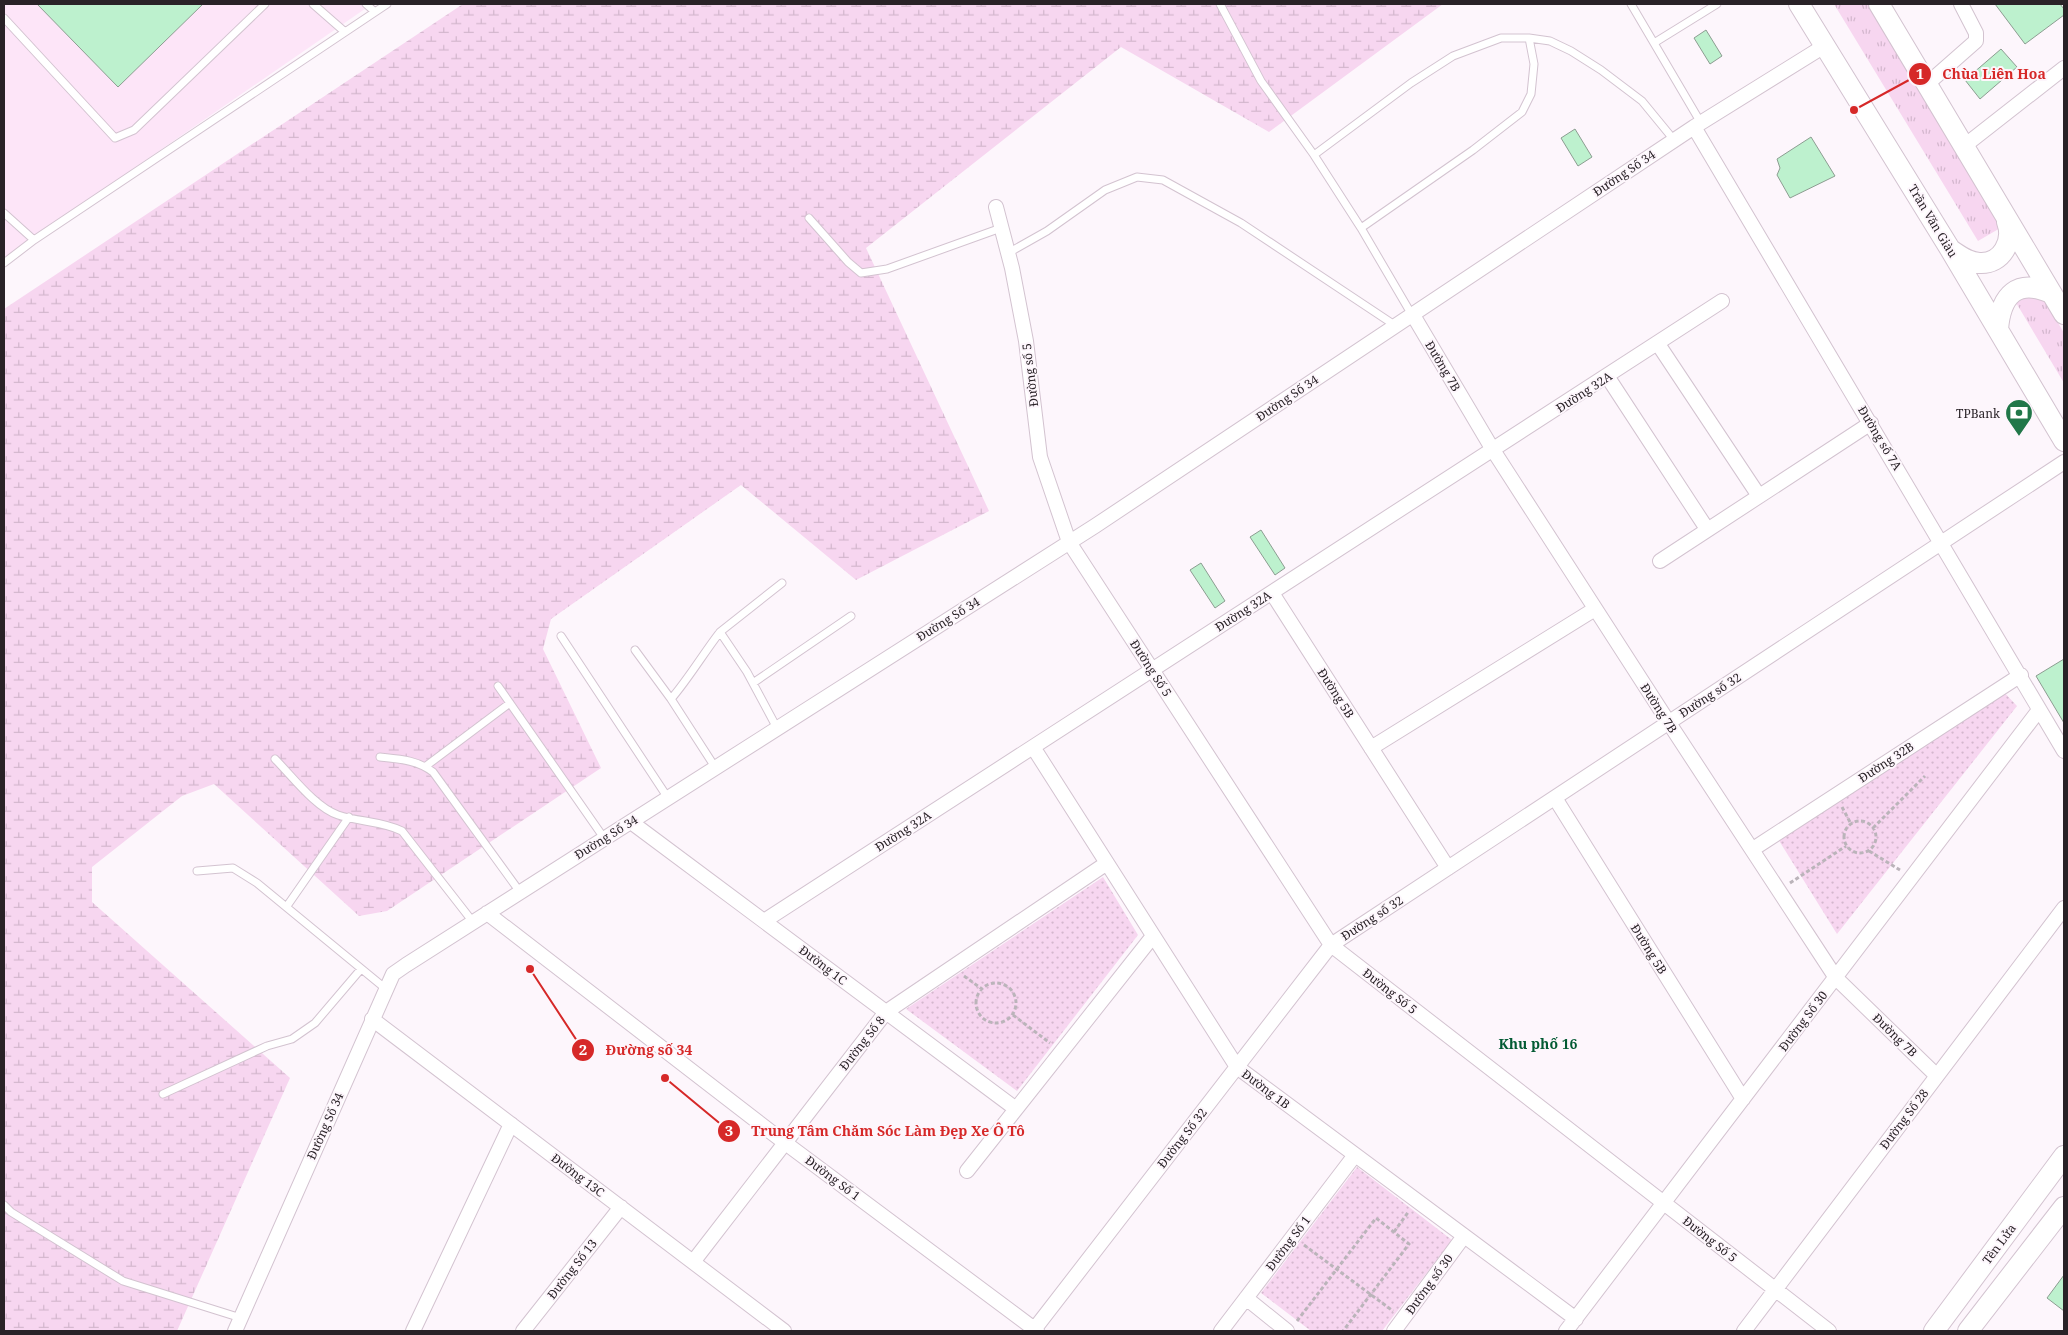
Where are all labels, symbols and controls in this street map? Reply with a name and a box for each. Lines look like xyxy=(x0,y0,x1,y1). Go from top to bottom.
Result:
callout: Chùa Liên Hoa xyxy=(1907,59,2056,88)
text: 1 xyxy=(1916,63,1924,83)
text: Chùa Liên Hoa xyxy=(1942,64,2046,83)
street label: Đường Số 34 xyxy=(1590,146,1659,200)
street label: Trần Văn Giàu xyxy=(1905,181,1962,261)
street label: Đường 7B xyxy=(1421,338,1465,395)
street label: Đường số 5 xyxy=(1018,342,1042,408)
street label: Đường 32A xyxy=(1553,367,1616,416)
street label: Đường Số 34 xyxy=(1253,371,1322,425)
bank icon: TPBank xyxy=(2004,398,2034,437)
street label: Đường số 7A xyxy=(1854,403,1906,474)
place label: TPBank xyxy=(1956,405,2001,422)
street label: Đường 32A xyxy=(1212,586,1275,635)
street label: Đường Số 34 xyxy=(913,593,983,645)
street label: Đường Số 5 xyxy=(1126,636,1176,700)
street label: Đường 5B xyxy=(1314,665,1359,721)
street label: Đường số 32 xyxy=(1676,669,1744,721)
street label: Đường 7B xyxy=(1637,680,1682,736)
street label: Đường 32B xyxy=(1855,738,1917,786)
street label: Đường 32A xyxy=(872,806,935,855)
street label: Đường Số 34 xyxy=(571,811,641,863)
street label: Đường số 32 xyxy=(1338,892,1406,944)
street label: Đường 5B xyxy=(1627,921,1671,977)
street label: Đường 1C xyxy=(796,941,850,989)
street label: Đường Số 5 xyxy=(1359,964,1421,1018)
street label: Đường Số 30 xyxy=(1775,987,1832,1055)
street label: Đường 7B xyxy=(1869,1009,1921,1061)
street label: Đường Số 8 xyxy=(835,1012,889,1074)
district label: Khu phố 16 xyxy=(1498,1034,1578,1053)
callout: Đường số 34 xyxy=(571,1035,703,1064)
text: 2 xyxy=(579,1039,587,1059)
text: Đường số 34 xyxy=(606,1040,693,1059)
street label: Đường 1B xyxy=(1238,1065,1294,1113)
street label: Đường Số 28 xyxy=(1876,1085,1933,1153)
street label: Đường Số 34 xyxy=(303,1090,347,1162)
street label: Đường Số 32 xyxy=(1153,1105,1211,1171)
callout: Trung Tâm Chăm Sóc Làm Đẹp Xe Ô Tô xyxy=(716,1117,1035,1146)
text: 3 xyxy=(725,1120,733,1140)
text: Trung Tâm Chăm Sóc Làm Đẹp Xe Ô Tô xyxy=(751,1121,1025,1140)
street label: Đường 13C xyxy=(548,1149,608,1201)
street label: Đường Số 1 xyxy=(802,1152,864,1204)
street label: Đường Số 1 xyxy=(1262,1212,1314,1274)
street label: Đường Số 5 xyxy=(1679,1212,1741,1266)
street label: Tên Lửa xyxy=(1978,1220,2020,1268)
street label: Đường Số 13 xyxy=(543,1235,601,1302)
street label: Đường số 30 xyxy=(1401,1250,1457,1318)

